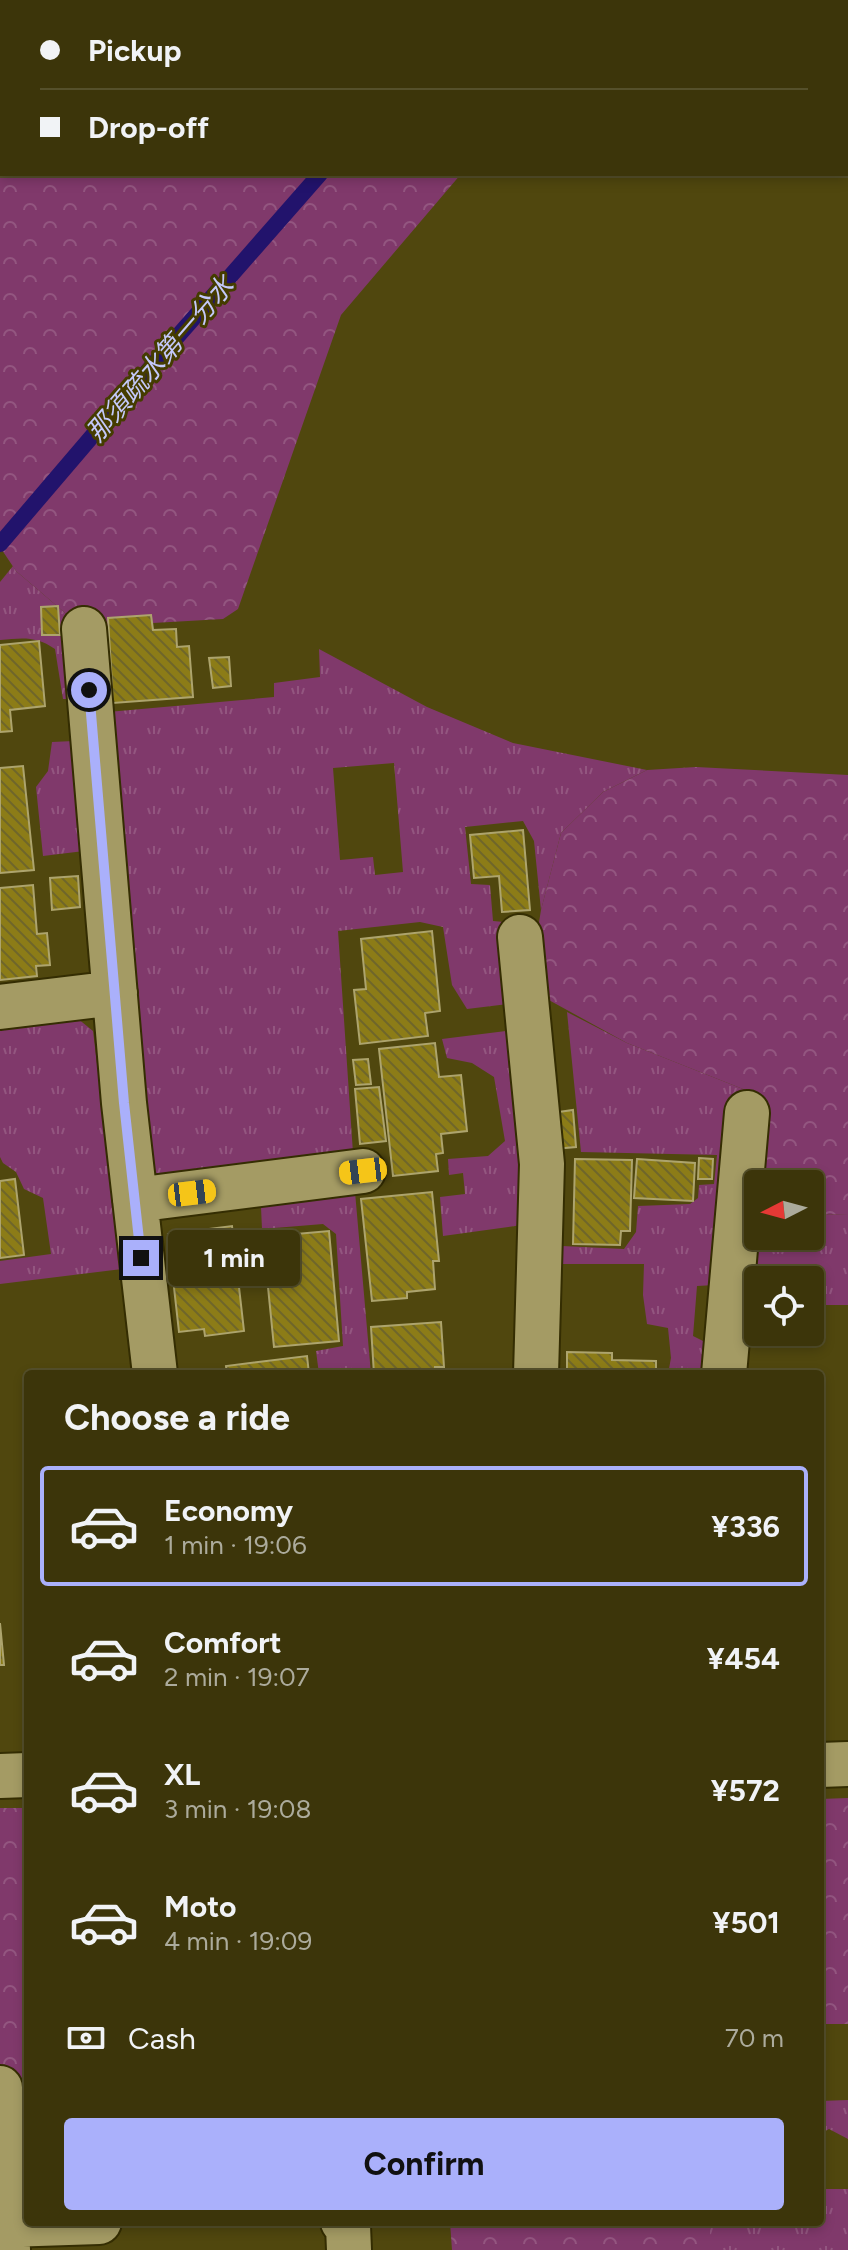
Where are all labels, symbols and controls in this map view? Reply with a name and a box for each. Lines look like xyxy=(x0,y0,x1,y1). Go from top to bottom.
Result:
text: Pickup xyxy=(88,32,182,69)
text: Drop-off xyxy=(88,109,209,146)
water label: 那須疏水第一分水 xyxy=(80,268,242,448)
route start xyxy=(71,672,107,708)
car xyxy=(338,1156,388,1186)
north arrow xyxy=(744,1170,824,1250)
map controls xyxy=(744,1170,824,1346)
car xyxy=(167,1178,217,1208)
callout: 1 min xyxy=(169,1230,301,1286)
route end xyxy=(123,1240,159,1276)
text: 1 min xyxy=(203,1242,265,1274)
button: locate xyxy=(744,1266,824,1346)
text: Choose a ride xyxy=(64,1396,290,1439)
icon: car xyxy=(68,1490,140,1562)
text: Economy xyxy=(164,1492,293,1529)
text: ¥336 xyxy=(711,1508,780,1545)
text: 1 min · 19:06 xyxy=(164,1529,307,1561)
icon: car xyxy=(68,1622,140,1694)
text: Comfort xyxy=(164,1624,282,1661)
text: ¥454 xyxy=(707,1640,780,1677)
text: 2 min · 19:07 xyxy=(164,1661,310,1693)
icon: car xyxy=(68,1754,140,1826)
text: XL xyxy=(164,1756,200,1793)
text: ¥572 xyxy=(711,1772,780,1809)
text: 3 min · 19:08 xyxy=(164,1793,311,1825)
icon: car xyxy=(68,1886,140,1958)
text: Moto xyxy=(164,1888,236,1925)
text: ¥501 xyxy=(713,1904,780,1941)
text: 4 min · 19:09 xyxy=(164,1925,312,1957)
icon: cash xyxy=(64,2016,108,2060)
text: Cash xyxy=(128,2020,196,2057)
text: 70 m xyxy=(725,2022,784,2054)
button: Confirm xyxy=(64,2118,784,2210)

